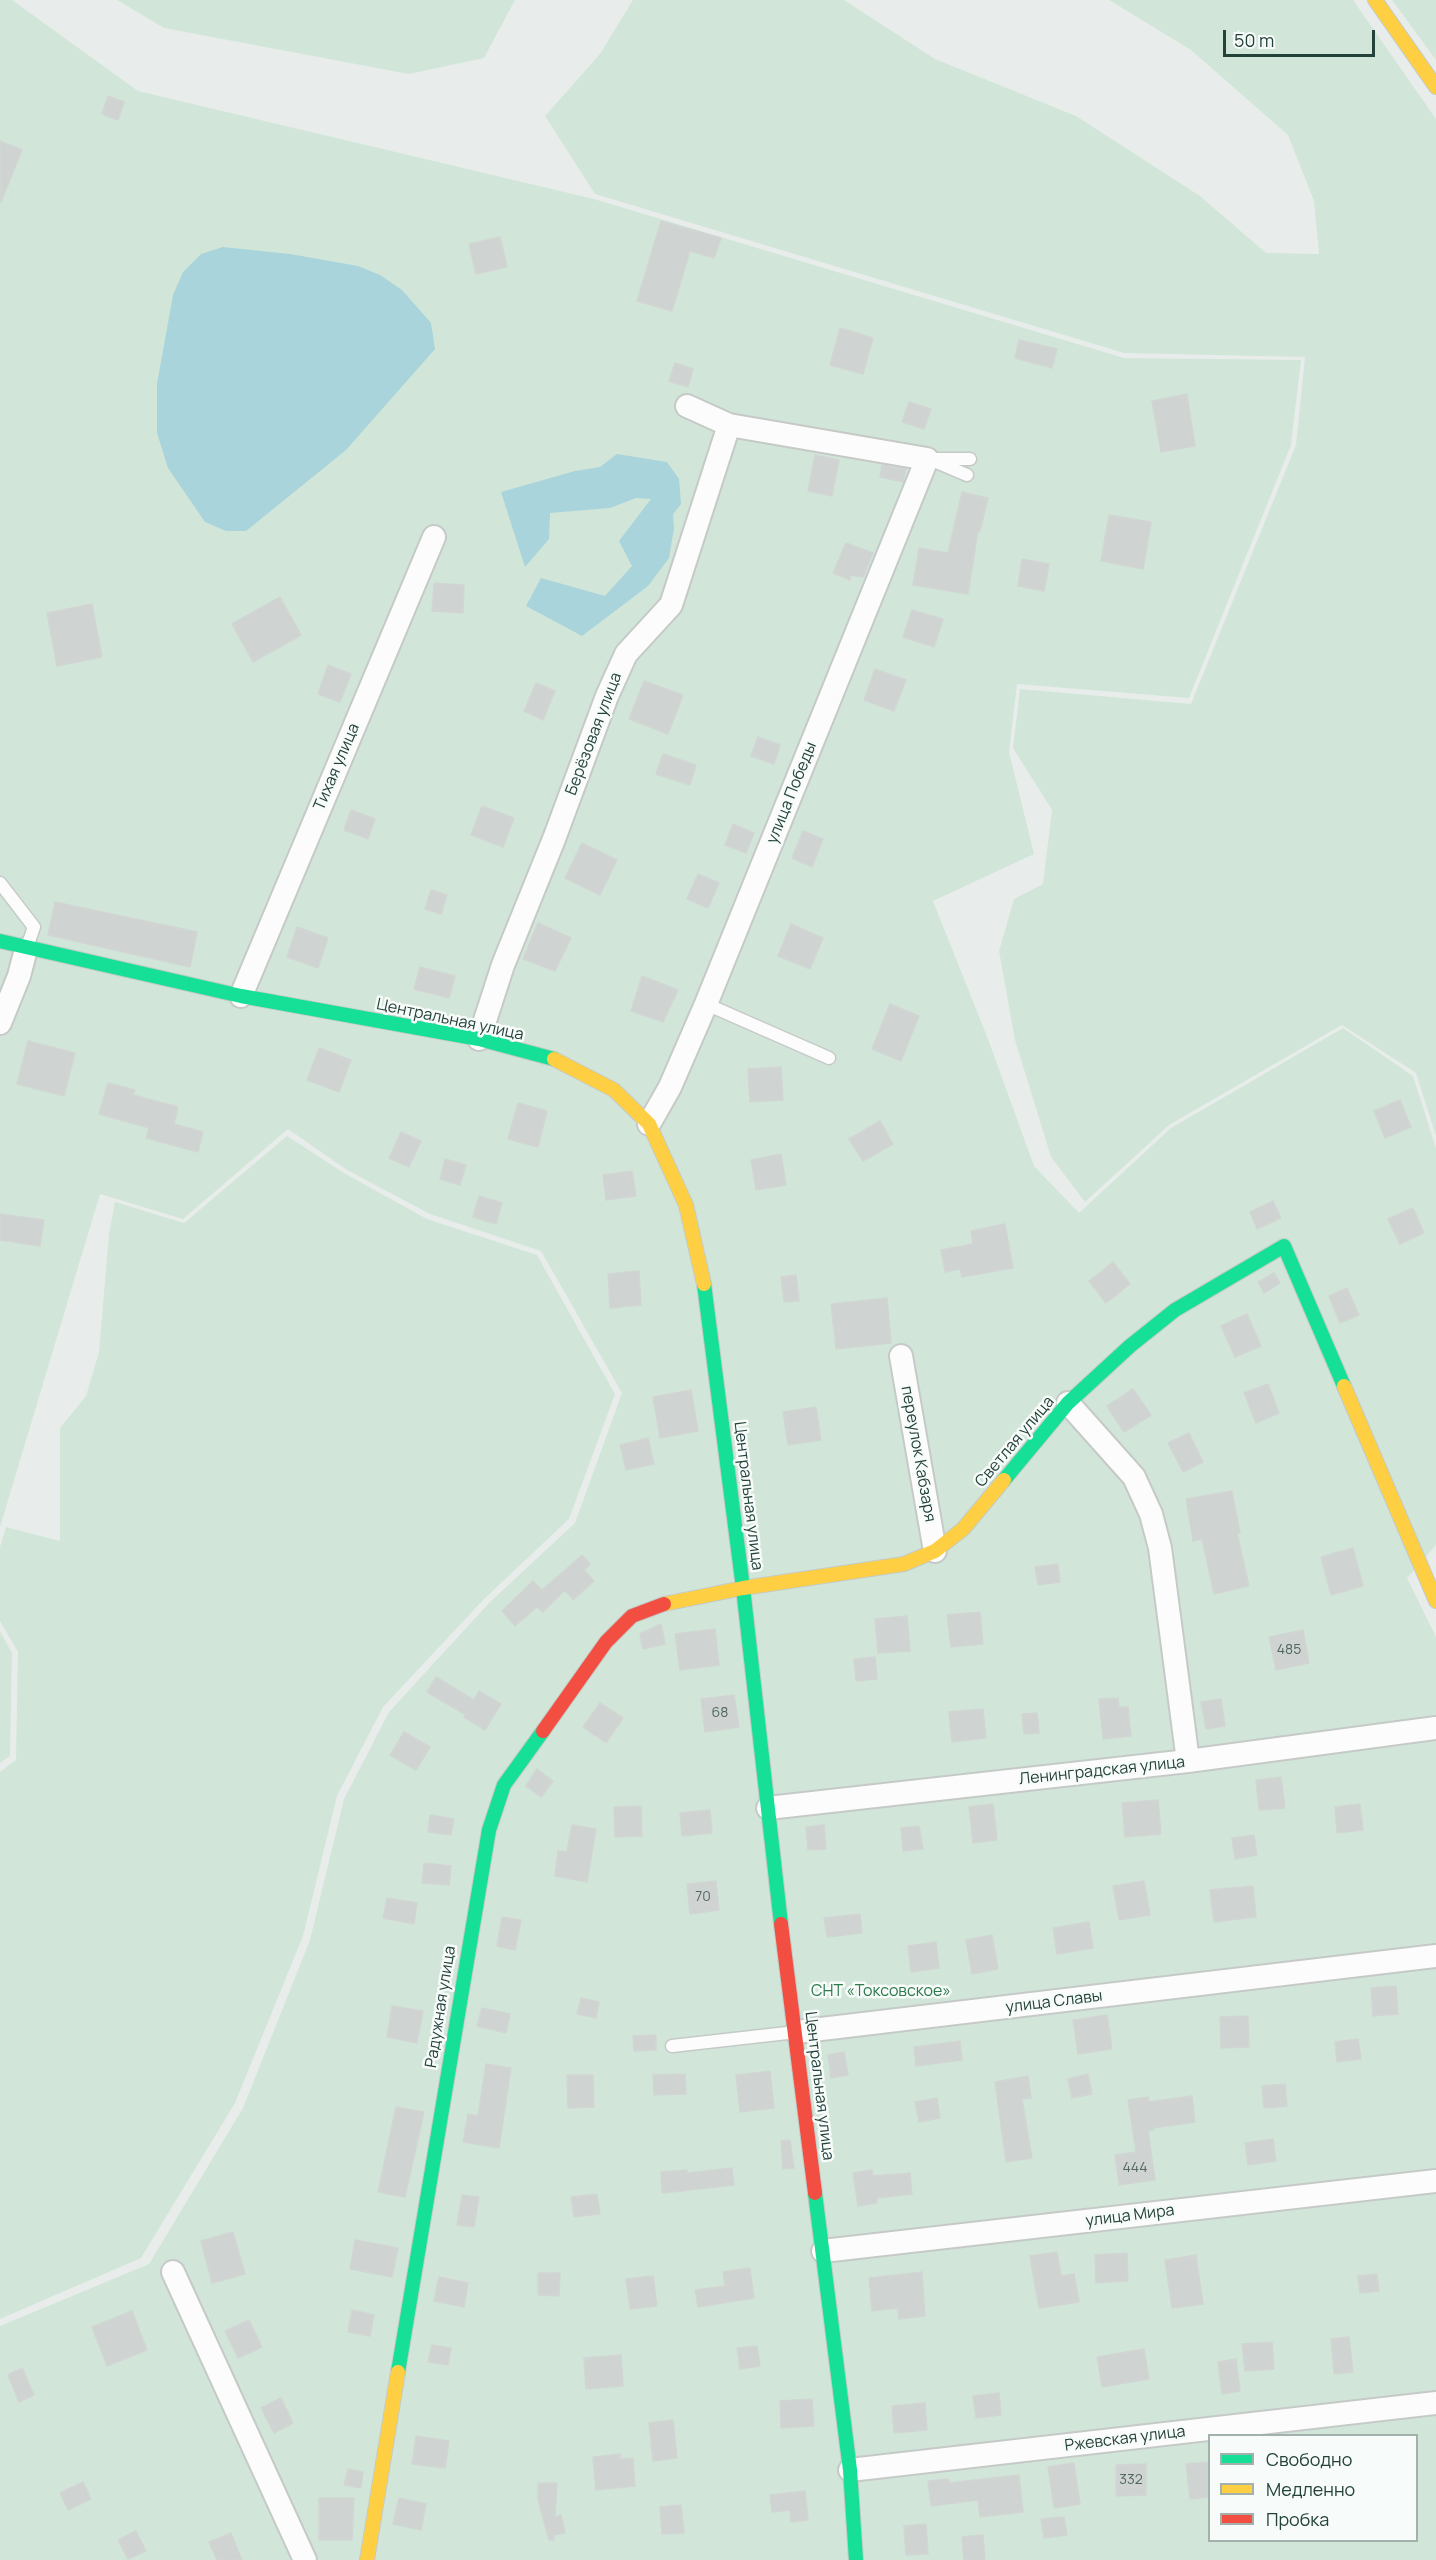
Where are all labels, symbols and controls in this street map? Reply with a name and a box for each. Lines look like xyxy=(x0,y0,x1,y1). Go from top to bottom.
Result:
scale bar xyxy=(1226,18,1378,56)
text: 50 m xyxy=(1234,28,1274,52)
street label: Берёзовая улица xyxy=(562,670,626,798)
street label: Тихая улица xyxy=(310,720,364,814)
street label: улица Победы xyxy=(763,739,821,847)
street label: Центральная улица xyxy=(375,995,525,1045)
street label: переулок Кабзаря xyxy=(897,1384,939,1524)
street label: Светлая улица xyxy=(971,1393,1059,1491)
street label: Центральная улица xyxy=(729,1420,767,1572)
house number: 485 xyxy=(1277,1642,1301,1658)
house number: 68 xyxy=(712,1705,728,1721)
street label: Ленинградская улица xyxy=(1018,1753,1186,1789)
house number: 70 xyxy=(695,1889,711,1905)
street label: Радужная улица xyxy=(422,1945,460,2069)
park label: СНТ «Токсовское» xyxy=(811,1982,951,2002)
street label: улица Славы xyxy=(1005,1987,1103,2017)
street label: Центральная улица xyxy=(800,2010,838,2162)
house number: 444 xyxy=(1122,2160,1148,2176)
street label: улица Мира xyxy=(1085,2201,1175,2231)
street label: Ржевская улица xyxy=(1064,2422,1186,2456)
legend xyxy=(1208,2434,1418,2542)
text: Свободно xyxy=(1266,2447,1352,2471)
house number: 332 xyxy=(1119,2472,1143,2488)
text: Медленно xyxy=(1266,2477,1355,2501)
text: Пробка xyxy=(1266,2507,1329,2531)

